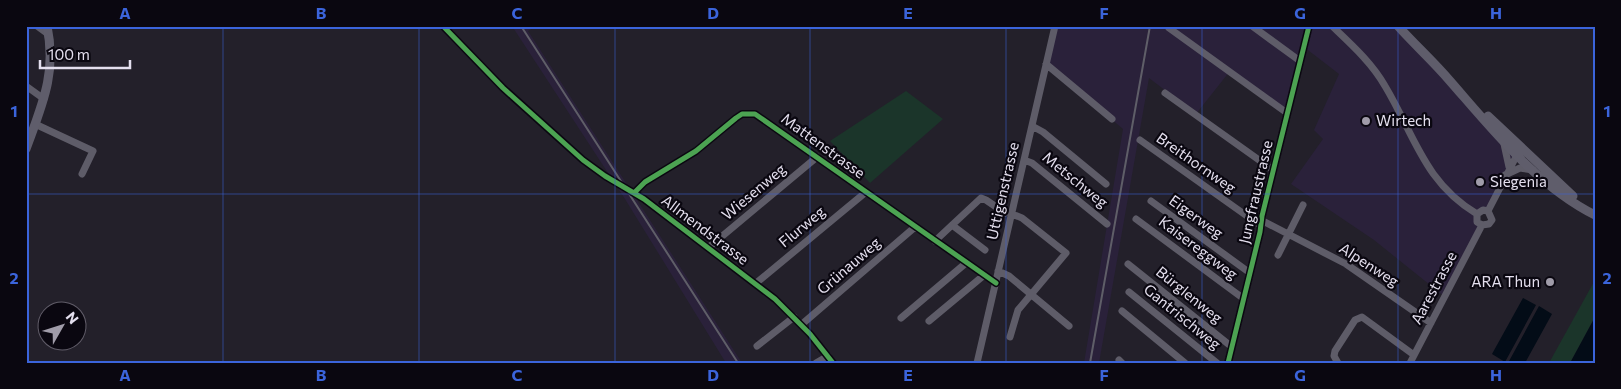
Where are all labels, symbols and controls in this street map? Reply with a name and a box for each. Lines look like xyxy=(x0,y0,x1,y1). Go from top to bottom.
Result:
text: A xyxy=(119,3,131,22)
text: B xyxy=(316,3,327,22)
text: C xyxy=(512,3,523,22)
text: D xyxy=(707,3,719,22)
text: E xyxy=(903,3,913,22)
text: F xyxy=(1099,3,1109,22)
text: G xyxy=(1294,3,1306,22)
text: H xyxy=(1490,3,1502,22)
scale bar xyxy=(40,38,130,70)
text: 100 m xyxy=(48,45,90,63)
text: 1 xyxy=(10,101,18,120)
text: 1 xyxy=(1603,101,1611,120)
street label: Mattenstrasse xyxy=(778,109,869,182)
place label: Wirtech xyxy=(1376,111,1431,129)
marker: Wirtech xyxy=(1360,115,1372,127)
street label: Breithornweg xyxy=(1153,128,1240,196)
street label: Jungfraustrasse xyxy=(1234,138,1276,245)
street label: Uttigenstrasse xyxy=(982,140,1022,241)
street label: Metschweg xyxy=(1039,147,1112,211)
street label: Wiesenweg xyxy=(718,159,789,223)
place label: Siegenia xyxy=(1490,172,1547,190)
marker: Siegenia xyxy=(1474,176,1486,188)
street label: Allmendstrasse xyxy=(659,191,753,268)
street label: Eigerweg xyxy=(1166,191,1227,242)
street label: Flurweg xyxy=(775,202,828,251)
street label: Kaisereggweg xyxy=(1156,212,1242,283)
street label: Grünauweg xyxy=(813,233,884,298)
street label: Alpenweg xyxy=(1336,238,1403,290)
street label: Aarestrasse xyxy=(1406,248,1460,327)
street label: Bürglenweg xyxy=(1153,262,1226,326)
text: 2 xyxy=(9,268,19,287)
text: 2 xyxy=(1602,268,1612,287)
place label: ARA Thun xyxy=(1471,272,1540,290)
marker: ARA Thun xyxy=(1544,276,1556,288)
street label: Gantrischweg xyxy=(1140,280,1225,353)
north arrow xyxy=(38,302,88,352)
text: N xyxy=(63,308,82,327)
text: A xyxy=(119,365,131,384)
text: B xyxy=(316,365,327,384)
text: C xyxy=(512,365,523,384)
text: D xyxy=(707,365,719,384)
text: E xyxy=(903,365,913,384)
text: F xyxy=(1099,365,1109,384)
text: G xyxy=(1294,365,1306,384)
text: H xyxy=(1490,365,1502,384)

